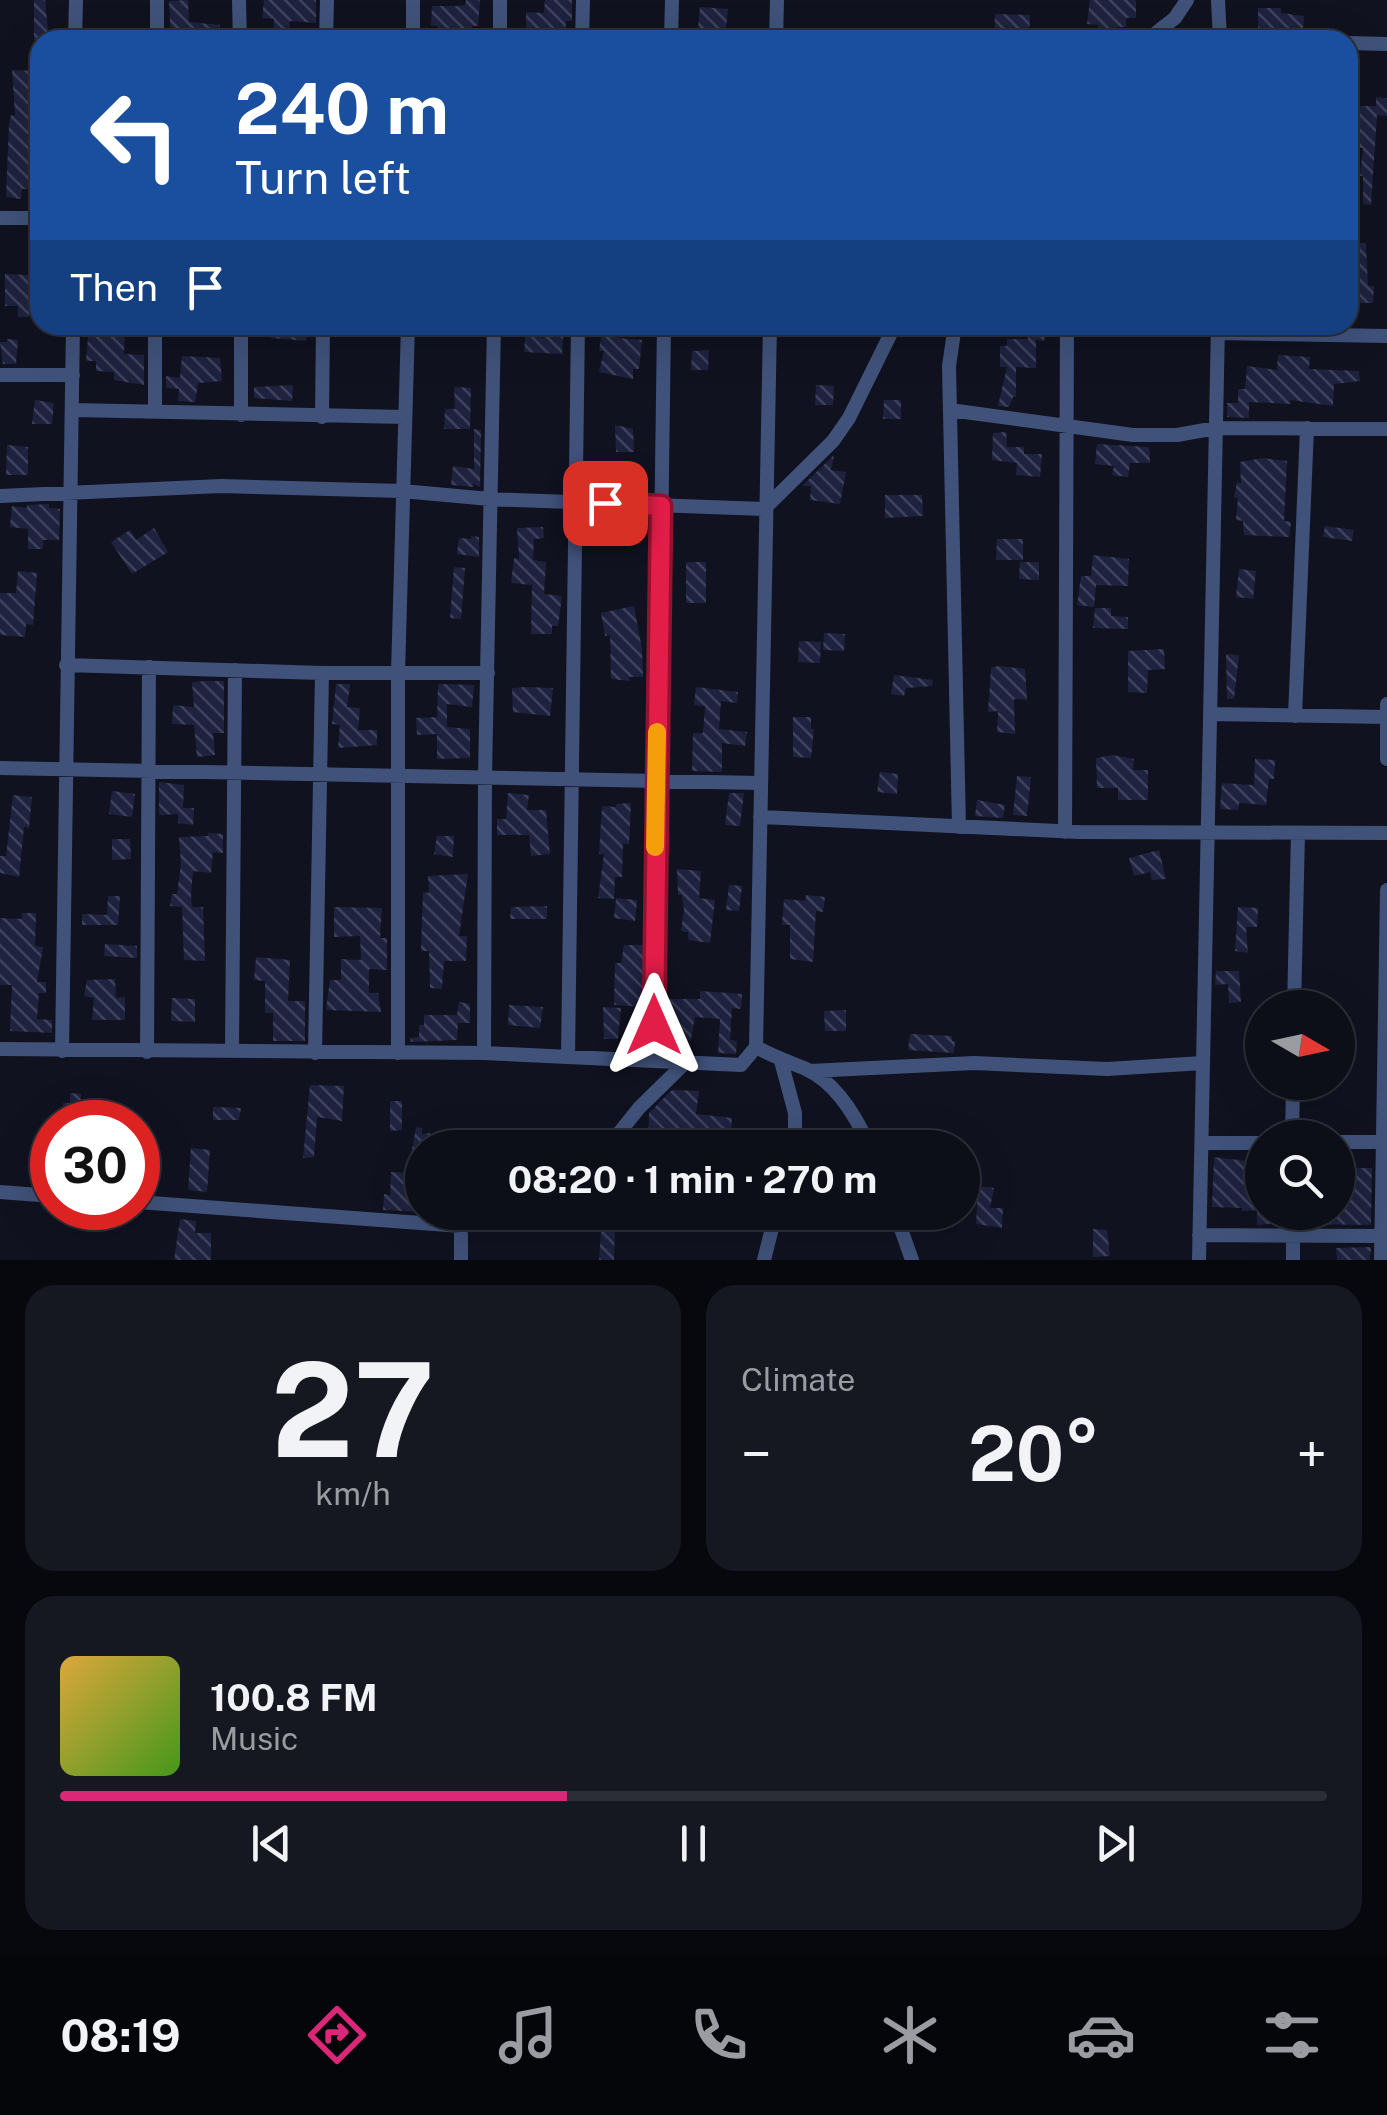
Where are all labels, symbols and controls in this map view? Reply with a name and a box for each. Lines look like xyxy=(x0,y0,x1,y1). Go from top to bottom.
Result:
text: 240 m xyxy=(235,67,449,150)
icon: left xyxy=(70,70,200,200)
text: Turn left xyxy=(235,151,411,204)
icon: arrive xyxy=(178,260,233,315)
text: Then xyxy=(70,265,158,310)
pin xyxy=(563,461,648,546)
icon: arrive xyxy=(578,476,633,531)
position arrow xyxy=(602,973,706,1077)
north arrow xyxy=(1245,990,1355,1100)
map controls xyxy=(1245,990,1355,1230)
speed limit sign: 30 xyxy=(30,1100,160,1230)
button: search xyxy=(1245,1120,1355,1230)
text: 08:20 · 1 min · 270 m xyxy=(508,1157,877,1202)
text: 27 xyxy=(271,1334,435,1486)
text: Climate xyxy=(741,1361,855,1398)
text: 20° xyxy=(968,1410,1100,1498)
text: − xyxy=(741,1422,772,1486)
text: + xyxy=(1296,1422,1327,1486)
text: km/h xyxy=(315,1475,391,1512)
text: 100.8 FM xyxy=(210,1675,378,1720)
text: Music xyxy=(210,1720,298,1757)
icon: previous xyxy=(244,1816,299,1871)
icon: pause xyxy=(666,1816,721,1871)
icon: next xyxy=(1088,1816,1143,1871)
icon: directions xyxy=(302,2000,372,2070)
icon: music xyxy=(493,2000,563,2070)
icon: phone xyxy=(684,2000,754,2070)
icon: climate xyxy=(875,2000,945,2070)
icon: car xyxy=(1066,2000,1136,2070)
icon: filters xyxy=(1257,2000,1327,2070)
text: 08:19 xyxy=(60,2009,181,2062)

